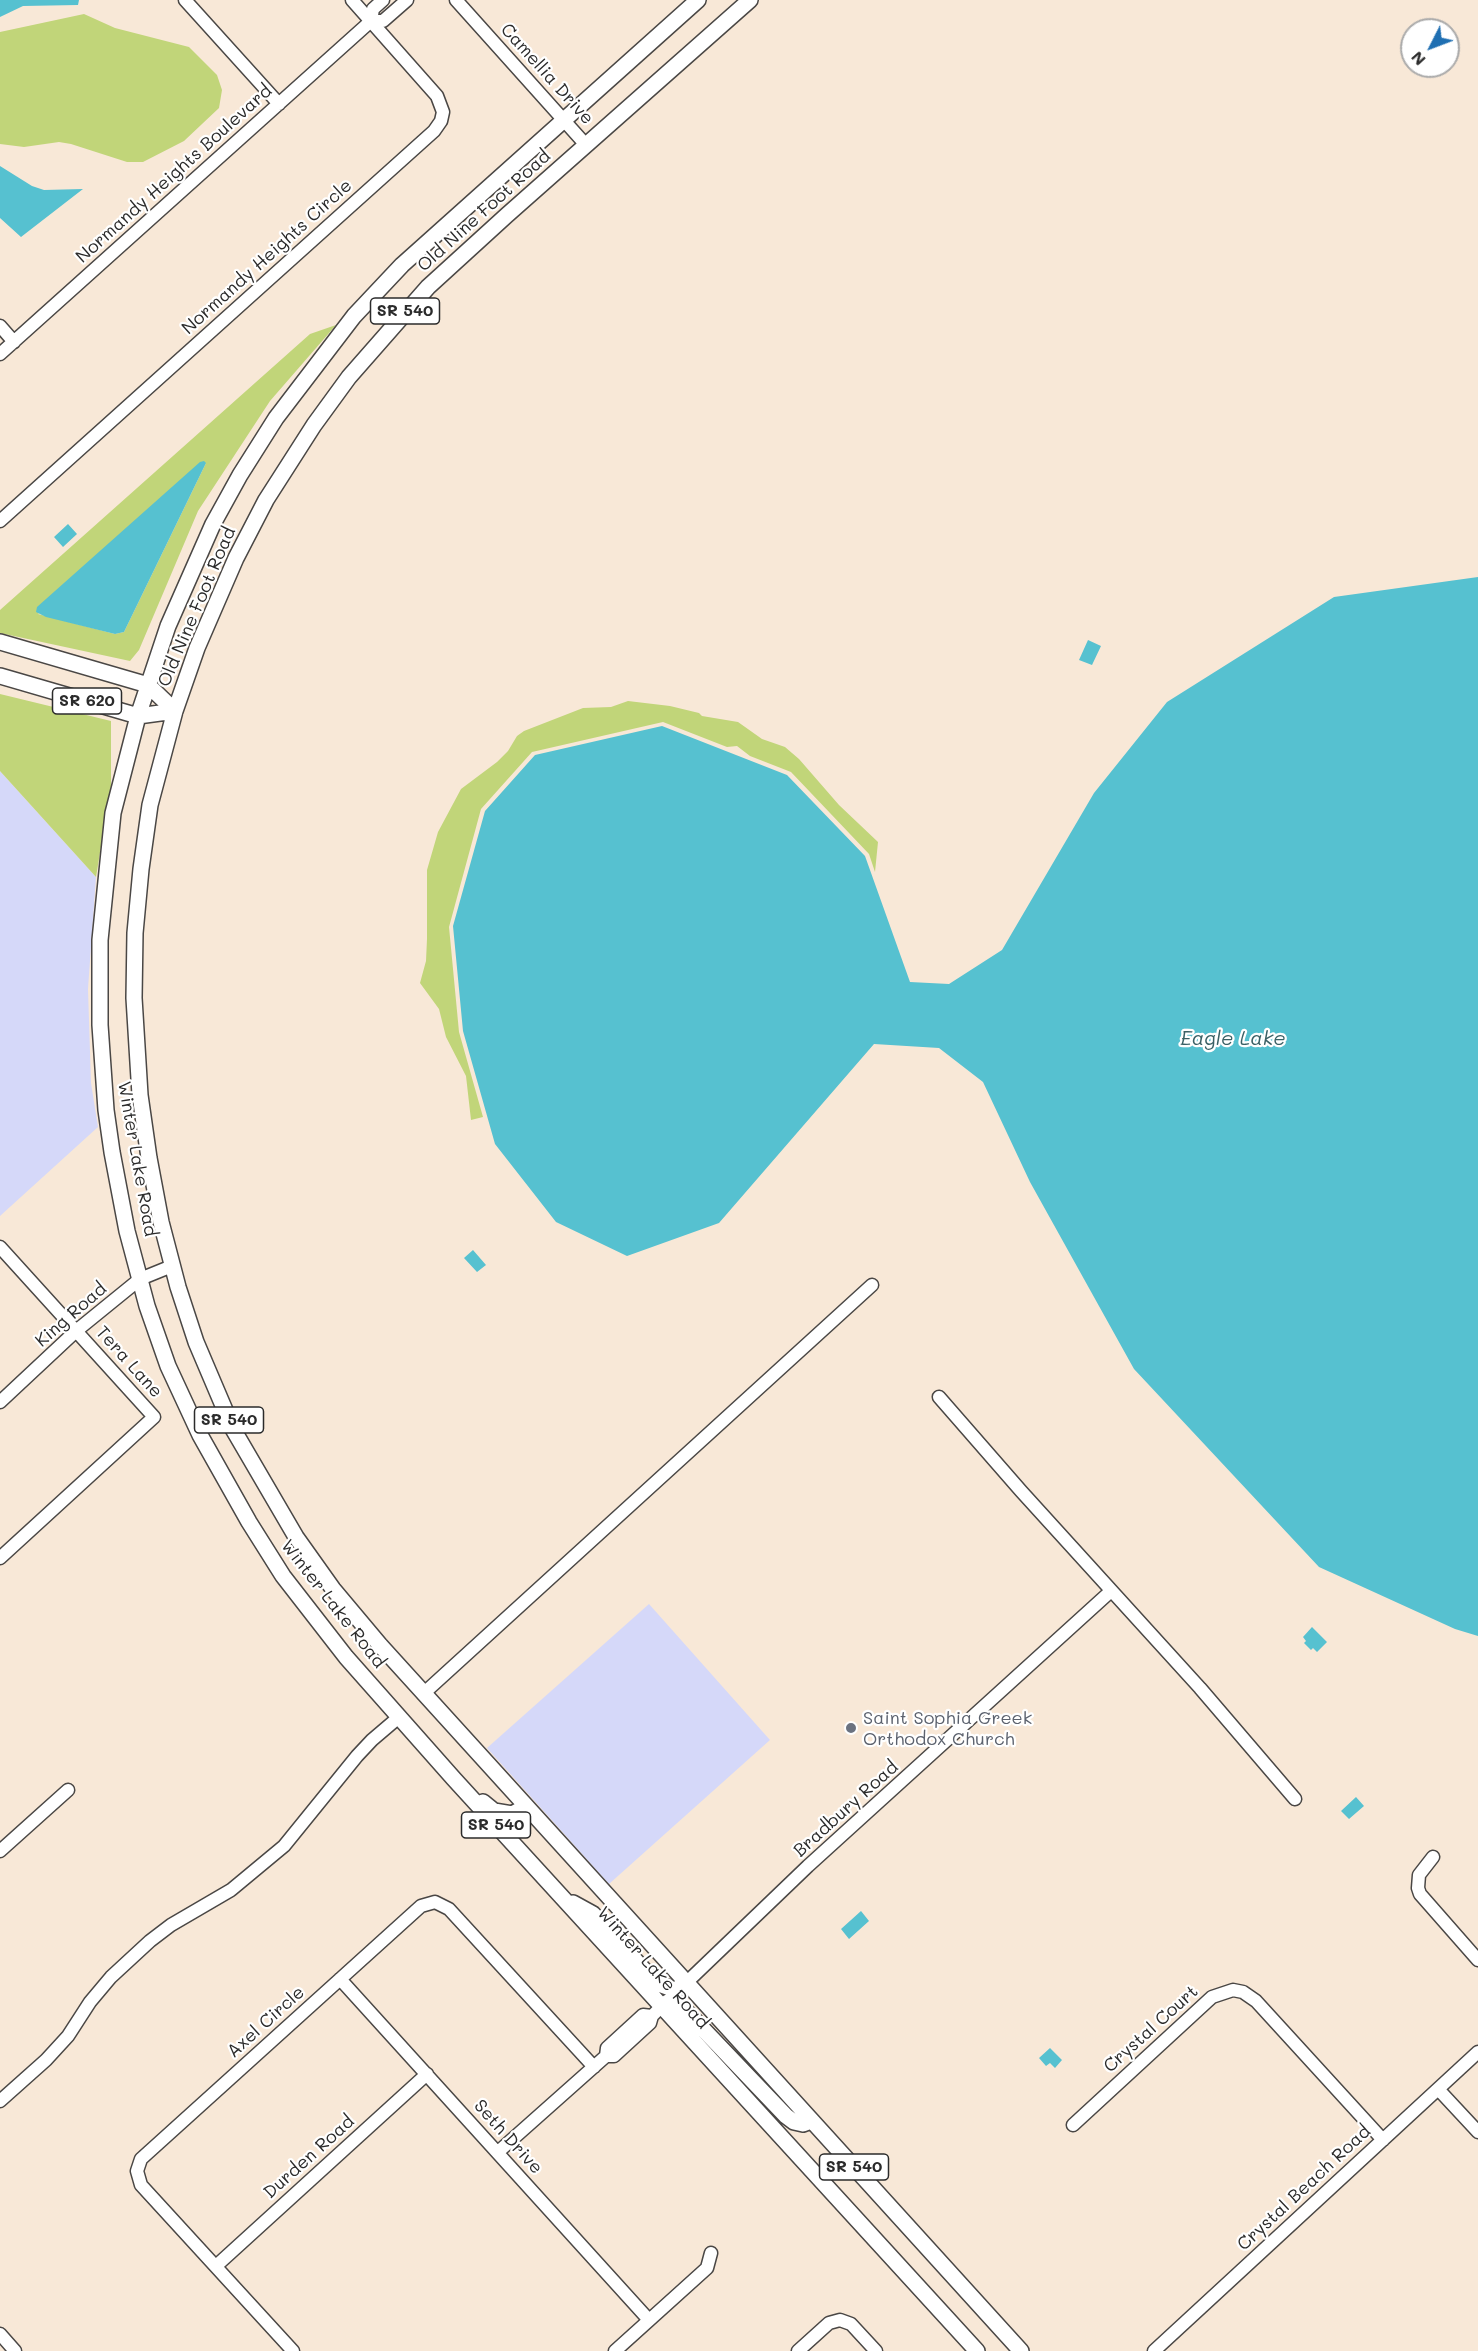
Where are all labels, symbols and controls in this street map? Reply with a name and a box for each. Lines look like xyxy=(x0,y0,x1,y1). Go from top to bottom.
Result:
north arrow xyxy=(1400,18,1460,78)
street label: Camellia Drive xyxy=(496,19,598,129)
text: N xyxy=(1406,47,1430,71)
street label: Normandy Heights Boulevard xyxy=(72,80,276,268)
street label: Old Nine Foot Road xyxy=(413,146,555,276)
street label: Normandy Heights Circle xyxy=(178,175,356,339)
road number: SR 540 xyxy=(370,298,440,324)
street label: Old Nine Foot Road xyxy=(154,524,240,690)
road number: SR 620 xyxy=(52,688,122,714)
water label: Eagle Lake xyxy=(1180,1027,1286,1051)
street label: Winter Lake Road xyxy=(113,1080,161,1238)
street label: King Road xyxy=(31,1278,111,1352)
street label: Tera Lane xyxy=(91,1322,167,1402)
road number: SR 540 xyxy=(194,1407,264,1433)
street label: Winter Lake Road xyxy=(276,1535,390,1673)
place label: Saint Sophia Greek Orthodox Church xyxy=(863,1707,1032,1750)
marker: Saint Sophia Greek Orthodox Church xyxy=(844,1721,858,1735)
street label: Bradbury Road xyxy=(789,1756,903,1862)
road number: SR 540 xyxy=(462,1812,530,1838)
street label: Winter Lake Road xyxy=(592,1902,714,2034)
street label: Crystal Court xyxy=(1099,1981,1203,2077)
street label: Axel Circle xyxy=(223,1982,309,2062)
street label: Seth Drive xyxy=(469,2095,547,2179)
street label: Durden Road xyxy=(259,2111,359,2203)
street label: Crystal Beach Road xyxy=(1233,2121,1375,2255)
road number: SR 540 xyxy=(820,2154,888,2180)

